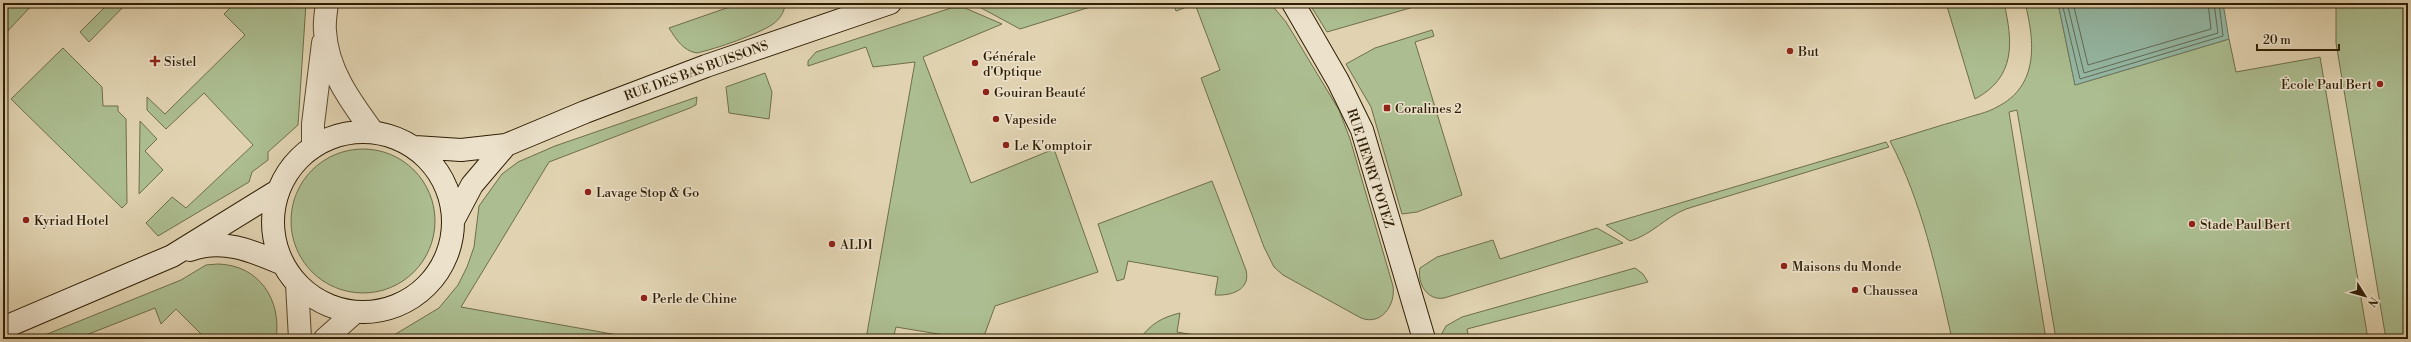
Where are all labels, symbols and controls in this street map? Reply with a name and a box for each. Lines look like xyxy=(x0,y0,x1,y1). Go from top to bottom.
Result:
scale bar xyxy=(2257,26,2339,52)
text: 20 m xyxy=(2263,33,2291,48)
street label: RUE DES BAS BUISSONS xyxy=(622,37,771,105)
place label: But xyxy=(1797,44,1820,60)
marker: But xyxy=(1785,46,1795,56)
place label: Générale d'Optique xyxy=(983,49,1042,80)
place label: Sistel xyxy=(164,54,197,70)
marker: Sistel xyxy=(149,55,161,67)
marker: Générale d'Optique xyxy=(970,58,980,68)
place label: École Paul Bert xyxy=(2281,76,2372,93)
marker: École Paul Bert xyxy=(2375,79,2385,89)
place label: Gouiran Beauté xyxy=(994,85,1086,101)
marker: Gouiran Beauté xyxy=(981,87,991,97)
place label: Coralines 2 xyxy=(1395,101,1462,117)
marker: Coralines 2 xyxy=(1382,103,1392,113)
street label: RUE HENRY POTEZ xyxy=(1343,107,1397,230)
place label: Vapeside xyxy=(1003,112,1057,128)
marker: Vapeside xyxy=(991,114,1001,124)
place label: Le K'omptoir xyxy=(1014,138,1092,154)
marker: Le K'omptoir xyxy=(1001,140,1011,150)
place label: Lavage Stop & Go xyxy=(596,185,699,201)
marker: Lavage Stop & Go xyxy=(583,187,593,197)
place label: Kyriad Hotel xyxy=(34,213,109,229)
marker: Kyriad Hotel xyxy=(21,215,31,225)
place label: Stade Paul Bert xyxy=(2200,217,2291,233)
marker: Stade Paul Bert xyxy=(2187,219,2197,229)
place label: ALDI xyxy=(839,237,873,253)
marker: ALDI xyxy=(827,239,837,249)
place label: Maisons du Monde xyxy=(1792,259,1902,275)
marker: Maisons du Monde xyxy=(1779,261,1789,271)
north arrow xyxy=(2345,276,2385,316)
place label: Chaussea xyxy=(1863,283,1919,299)
marker: Chaussea xyxy=(1850,285,1860,295)
place label: Perle de Chine xyxy=(652,291,737,307)
marker: Perle de Chine xyxy=(639,293,649,303)
text: N xyxy=(2364,294,2380,309)

